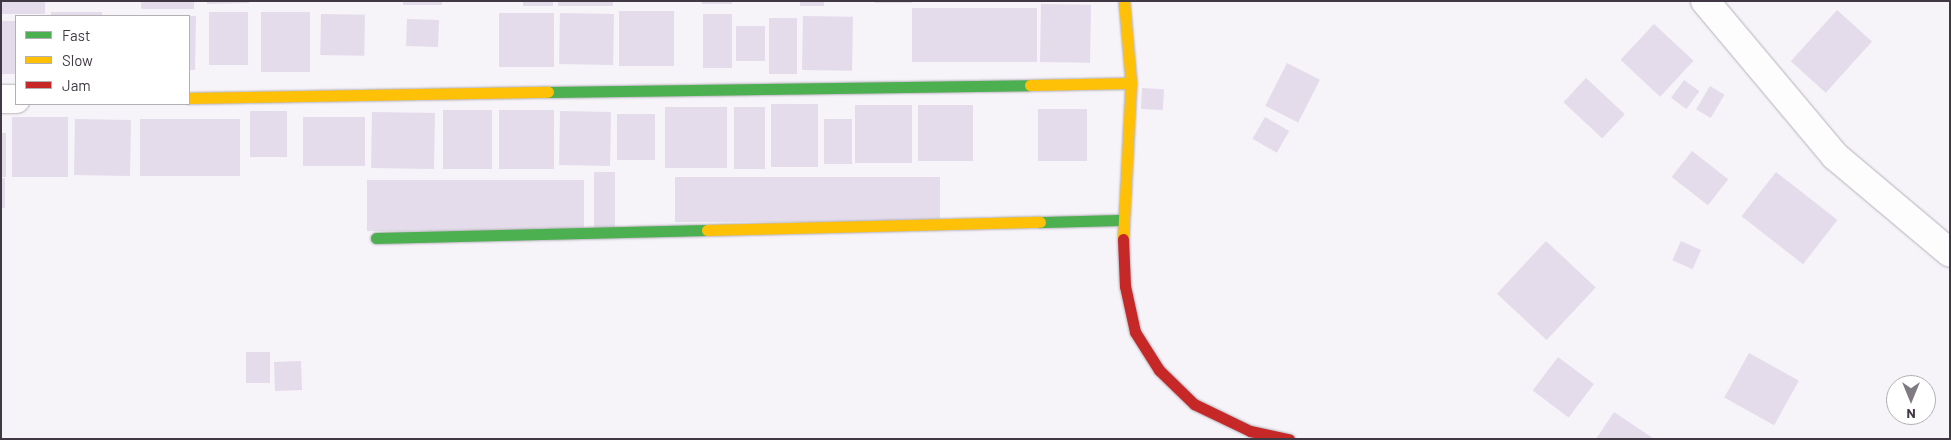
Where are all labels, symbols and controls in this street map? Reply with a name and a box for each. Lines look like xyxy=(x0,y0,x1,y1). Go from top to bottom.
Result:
legend xyxy=(15,15,190,105)
text: Fast xyxy=(62,26,90,44)
text: Slow xyxy=(62,51,93,69)
text: Jam xyxy=(62,76,91,94)
north arrow xyxy=(1886,375,1936,425)
text: N xyxy=(1906,406,1916,423)

